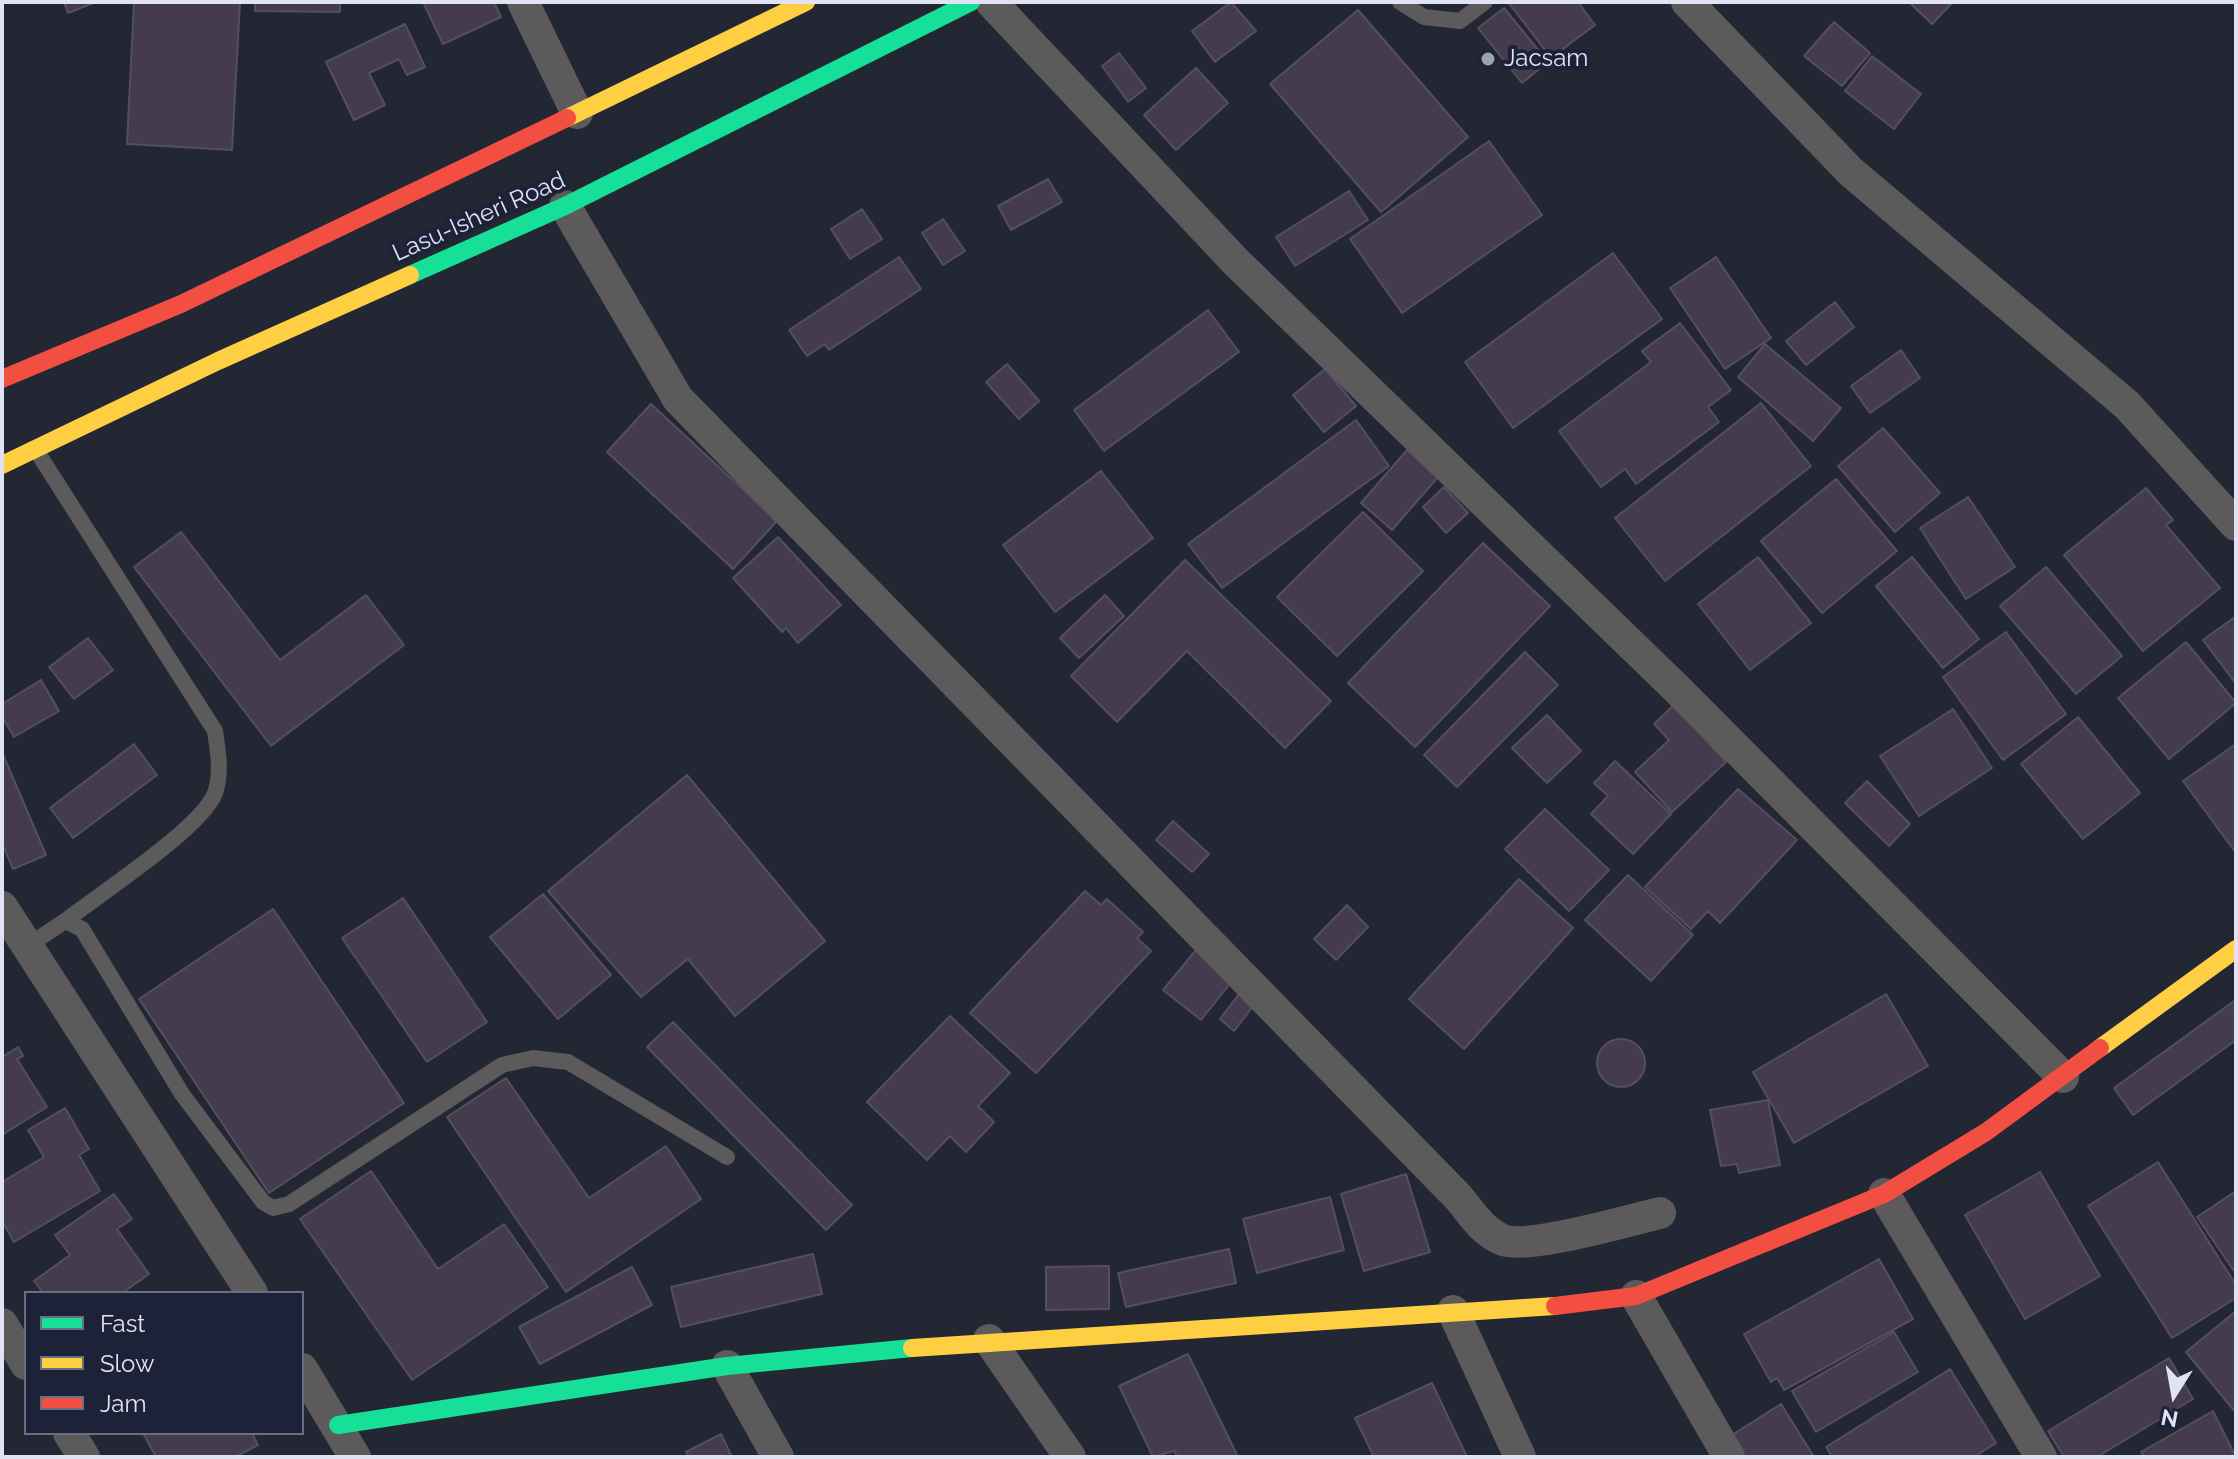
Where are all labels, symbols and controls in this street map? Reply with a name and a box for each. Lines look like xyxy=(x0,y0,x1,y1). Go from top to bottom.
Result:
place label: Jacsam xyxy=(1504,45,1588,73)
marker: Jacsam xyxy=(1479,50,1497,68)
street label: Lasu-Isheri Road xyxy=(388,166,570,268)
legend xyxy=(24,1291,304,1435)
text: Fast xyxy=(100,1309,145,1338)
text: Slow xyxy=(100,1349,154,1378)
north arrow xyxy=(2134,1355,2214,1435)
text: Jam xyxy=(100,1389,146,1418)
text: N xyxy=(2159,1404,2180,1433)

